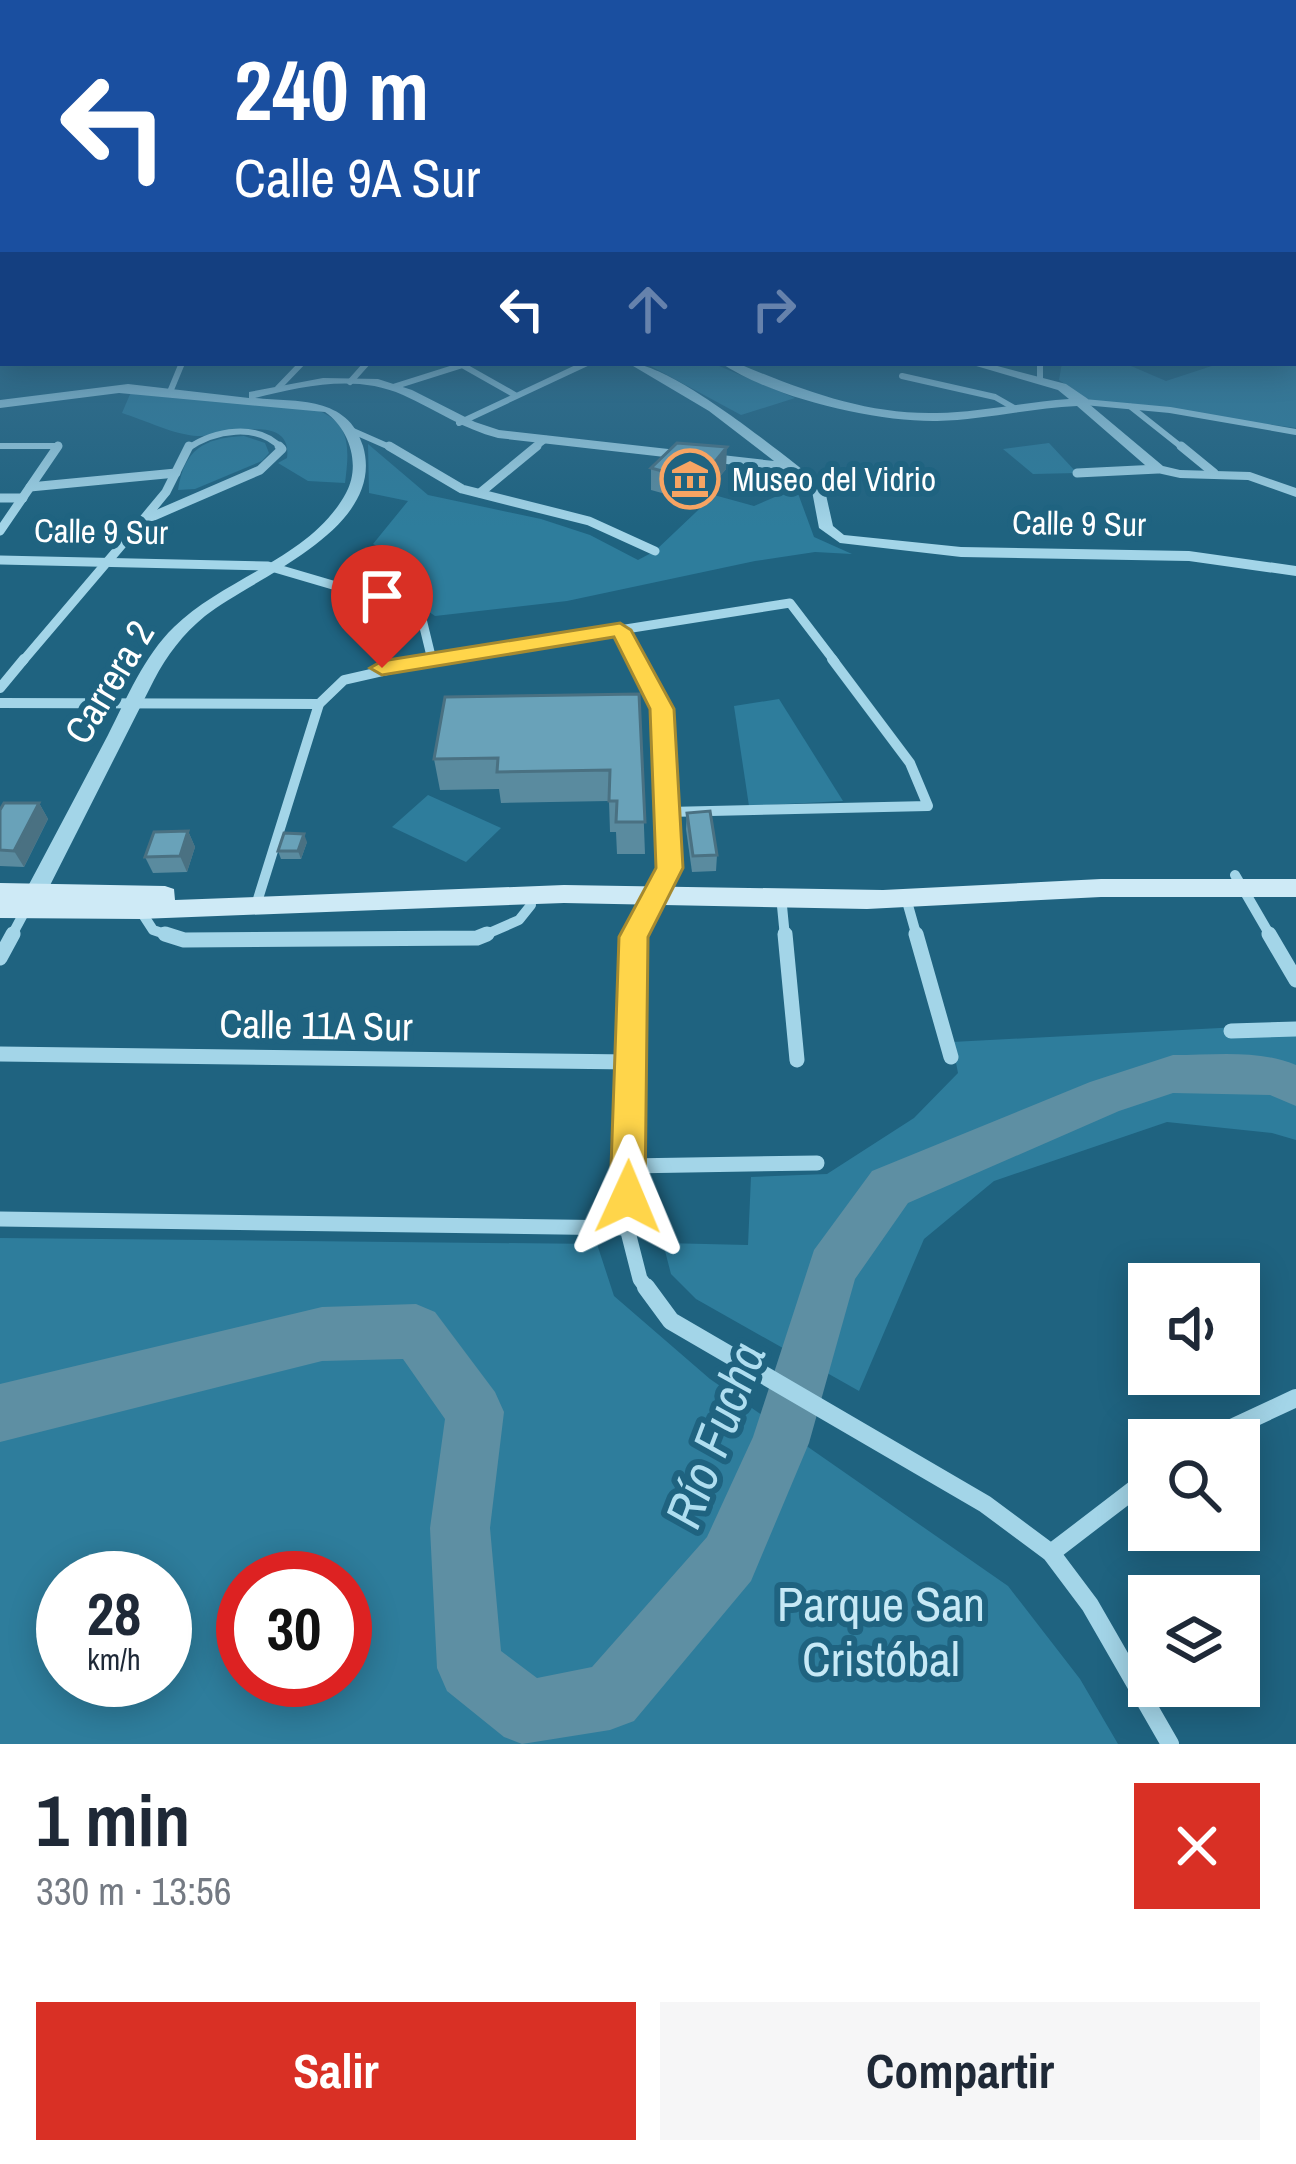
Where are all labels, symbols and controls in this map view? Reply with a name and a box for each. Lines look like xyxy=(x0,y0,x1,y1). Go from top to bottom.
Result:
text: 240 m xyxy=(234,33,429,146)
icon: left xyxy=(36,48,192,204)
text: Calle 9A Sur xyxy=(234,141,480,214)
icon: left xyxy=(489,276,555,342)
icon: ahead xyxy=(615,276,681,342)
icon: right xyxy=(741,276,807,342)
museum icon: Museo del Vidrio xyxy=(659,448,721,510)
place label: Museo del Vidrio xyxy=(732,457,936,501)
street label: Calle 9 Sur xyxy=(1012,500,1146,546)
street label: Calle 9 Sur xyxy=(34,508,168,554)
pin xyxy=(331,545,433,668)
icon: arrive xyxy=(349,563,415,629)
street label: Carrera 2 xyxy=(52,611,166,753)
street label: Calle 11A Sur xyxy=(219,997,413,1053)
position arrow xyxy=(565,1134,691,1260)
map controls xyxy=(1128,1263,1260,1707)
button: sound xyxy=(1128,1263,1260,1395)
water label: Río Fucha xyxy=(648,1332,781,1537)
button: search xyxy=(1128,1419,1260,1551)
speed limit sign: 30 xyxy=(216,1551,372,1707)
park label: Parque San Cristóbal xyxy=(777,1571,985,1691)
text: 28 xyxy=(87,1573,141,1654)
button: layers xyxy=(1128,1575,1260,1707)
text: km/h xyxy=(87,1639,141,1679)
text: 1 min xyxy=(36,1771,190,1868)
button: close xyxy=(1134,1783,1260,1909)
text: 330 m · 13:56 xyxy=(36,1865,232,1917)
button: Salir xyxy=(36,2002,636,2140)
button: Compartir xyxy=(660,2002,1260,2140)

